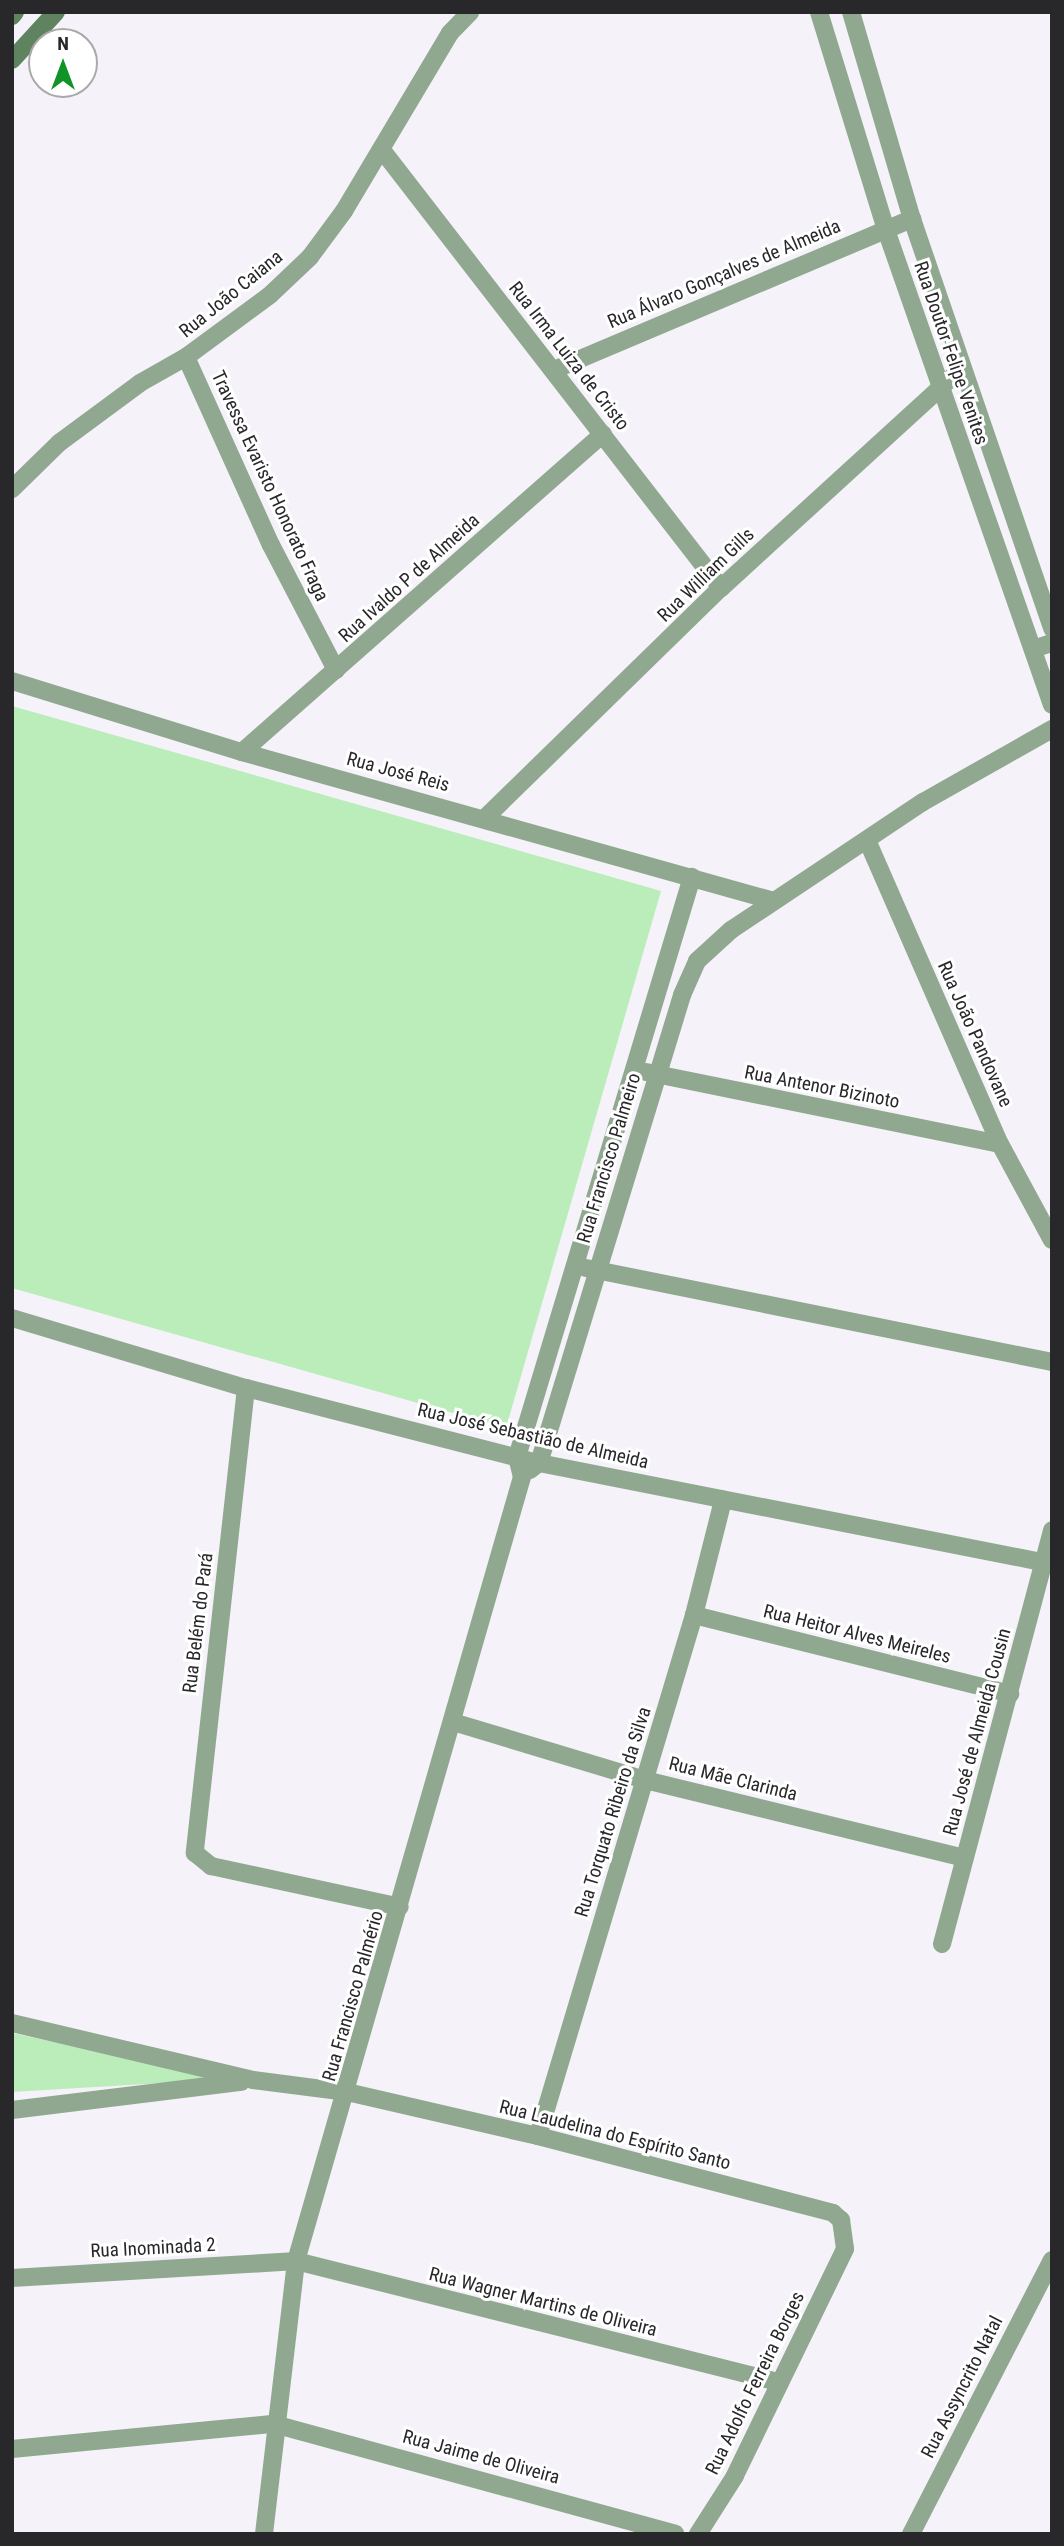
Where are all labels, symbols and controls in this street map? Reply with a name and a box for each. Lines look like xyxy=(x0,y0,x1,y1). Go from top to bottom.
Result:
north arrow xyxy=(28,28,98,98)
text: N xyxy=(57,32,69,55)
street label: Rua Álvaro Gonçalves de Almeida xyxy=(604,214,844,334)
street label: Rua João Caiana xyxy=(175,245,287,343)
street label: Rua Doutor Felipe Venites xyxy=(909,258,993,448)
street label: Rua Irma Luiza de Cristo xyxy=(504,277,634,435)
street label: Travessa Evaristo Honorato Fraga xyxy=(207,367,333,605)
street label: Rua Ivaldo P de Almeida xyxy=(334,509,484,647)
street label: Rua William Gills xyxy=(653,523,759,627)
street label: Rua José Reis xyxy=(344,747,452,797)
street label: Rua João Pandovane xyxy=(933,958,1017,1110)
street label: Rua Antenor Bizinoto xyxy=(743,1061,901,1113)
street label: Rua Francisco Palmeiro xyxy=(572,1070,646,1246)
street label: Rua José Sebastião de Almeida xyxy=(415,1398,651,1474)
street label: Rua Belém do Pará xyxy=(178,1551,218,1695)
street label: Rua Heitor Alves Meireles xyxy=(761,1600,953,1668)
street label: Rua José de Almeida Cousin xyxy=(938,1626,1016,1838)
street label: Rua Torquato Ribeiro da Silva xyxy=(570,1704,656,1920)
street label: Rua Mãe Clarinda xyxy=(666,1752,800,1806)
street label: Rua Francisco Palmério xyxy=(318,1908,388,2084)
street label: Rua Laudelina do Espírito Santo xyxy=(497,2095,733,2175)
street label: Rua Inominada 2 xyxy=(90,2233,216,2263)
street label: Rua Wagner Martins de Oliveira xyxy=(427,2263,659,2341)
street label: Rua Adolfo Ferreira Borges xyxy=(701,2288,809,2478)
street label: Rua Assyncrito Natal xyxy=(916,2312,1008,2462)
street label: Rua Jaime de Oliveira xyxy=(400,2425,562,2489)

